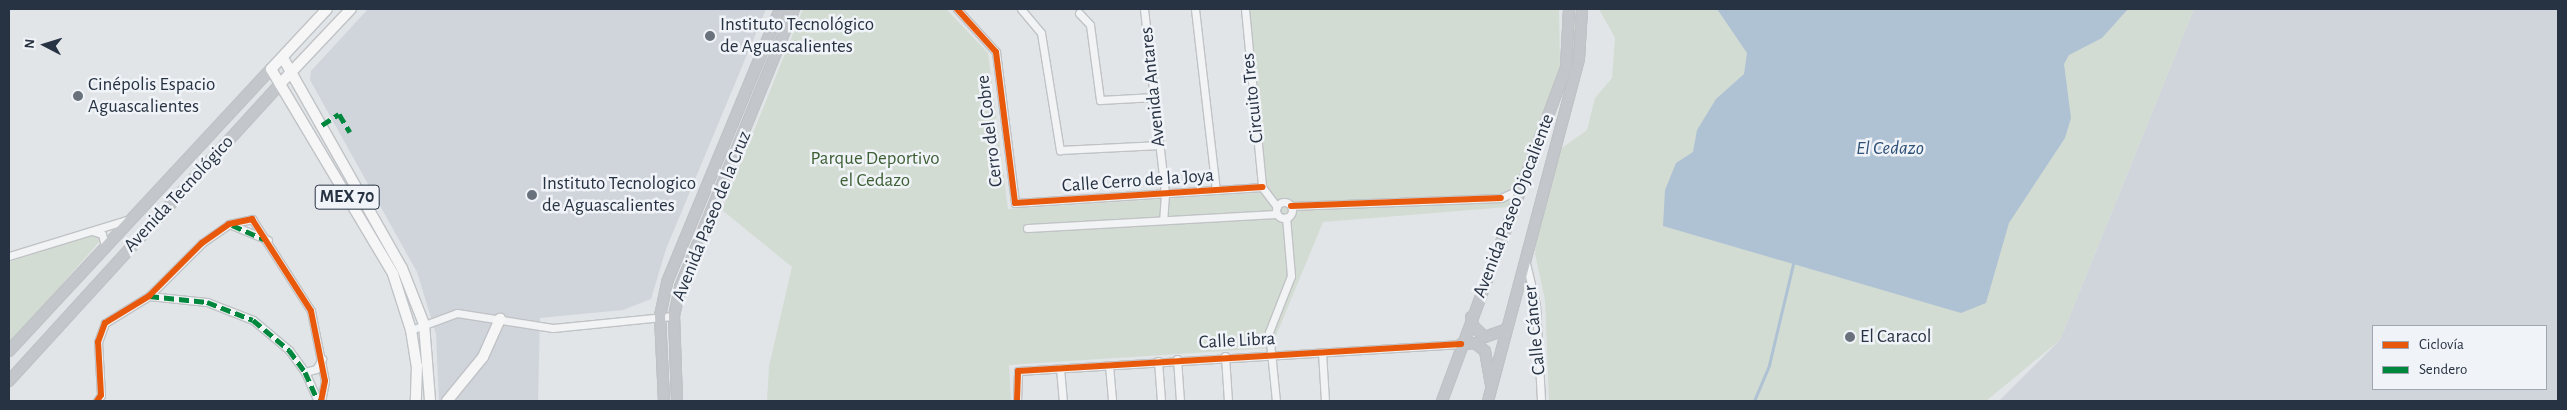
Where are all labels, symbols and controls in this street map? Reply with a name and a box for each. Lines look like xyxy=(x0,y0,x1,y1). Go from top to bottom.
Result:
place label: Instituto Tecnológico de Aguascalientes xyxy=(720,14,874,58)
north arrow xyxy=(20,20,70,70)
street label: Avenida Antares xyxy=(1135,26,1171,148)
marker: Instituto Tecnológico de Aguascalientes xyxy=(704,30,716,42)
text: N xyxy=(23,38,37,49)
street label: Circuito Tres xyxy=(1237,52,1269,144)
place label: Cinépolis Espacio Aguascalientes xyxy=(88,74,215,118)
street label: Cerro del Cobre xyxy=(972,74,1008,188)
marker: Cinépolis Espacio Aguascalientes xyxy=(72,90,84,102)
street label: Avenida Paseo Ojocaliente xyxy=(1468,111,1560,301)
street label: Avenida Paseo de la Cruz xyxy=(667,128,757,304)
street label: Avenida Tecnológico xyxy=(119,131,239,257)
water label: El Cedazo xyxy=(1856,136,1924,160)
park label: Parque Deportivo el Cedazo xyxy=(810,148,940,192)
street label: Calle Cerro de la Joya xyxy=(1061,164,1215,198)
place label: Instituto Tecnologico de Aguascalientes xyxy=(542,173,696,217)
road number: MEX 70 xyxy=(314,182,380,212)
marker: Instituto Tecnologico de Aguascalientes xyxy=(526,189,538,201)
street label: Calle Cáncer xyxy=(1519,284,1551,376)
legend xyxy=(2372,325,2547,390)
place label: El Caracol xyxy=(1860,326,1931,348)
street label: Calle Libra xyxy=(1198,328,1276,354)
marker: El Caracol xyxy=(1844,331,1856,343)
text: Ciclovía xyxy=(2419,337,2464,352)
text: Sendero xyxy=(2419,362,2467,377)

